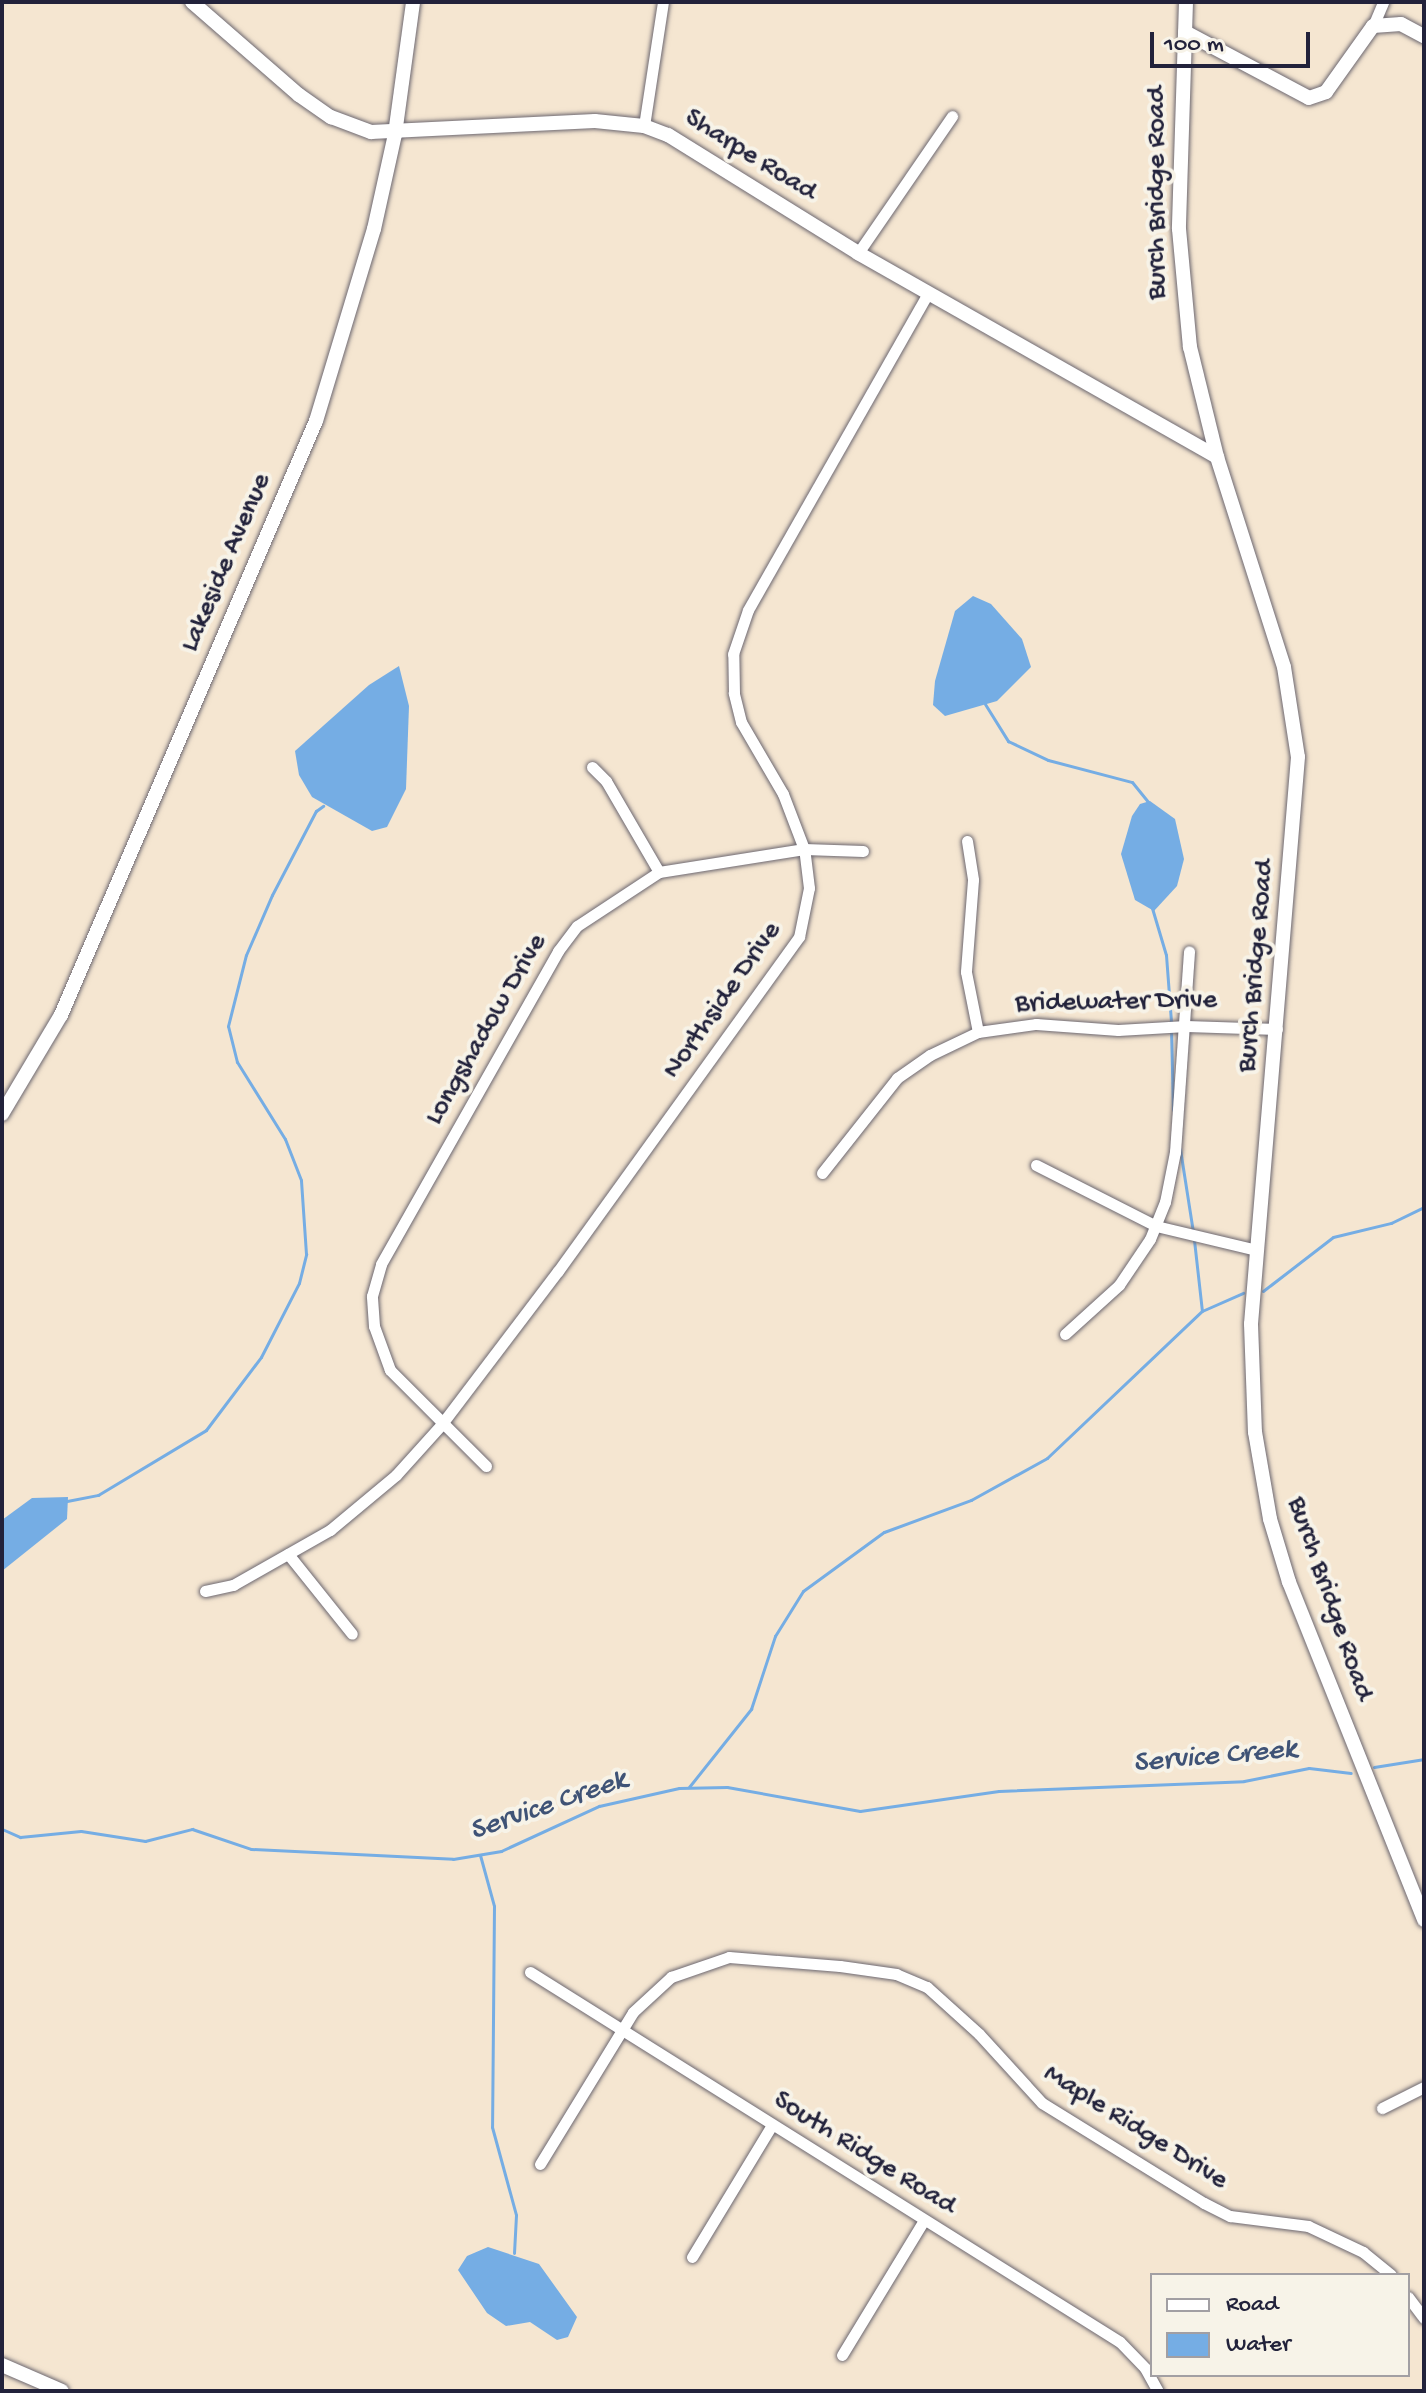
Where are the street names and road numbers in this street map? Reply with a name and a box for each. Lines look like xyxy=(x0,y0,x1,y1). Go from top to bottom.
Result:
street label: Burch Bridge Road xyxy=(1141,86,1175,300)
street label: Sharpe Road xyxy=(678,102,822,210)
street label: Lakeside Avenue xyxy=(174,469,280,657)
street label: Burch Bridge Road xyxy=(1231,858,1283,1074)
street label: Northside Drive xyxy=(656,916,790,1086)
street label: Longshadow Drive xyxy=(419,928,555,1132)
street label: Bridewater Drive xyxy=(1015,984,1217,1022)
street label: Burch Bridge Road xyxy=(1278,1493,1380,1705)
street label: Maple Ridge Drive xyxy=(1037,2058,1233,2198)
street label: South Ridge Road xyxy=(766,2084,962,2224)

